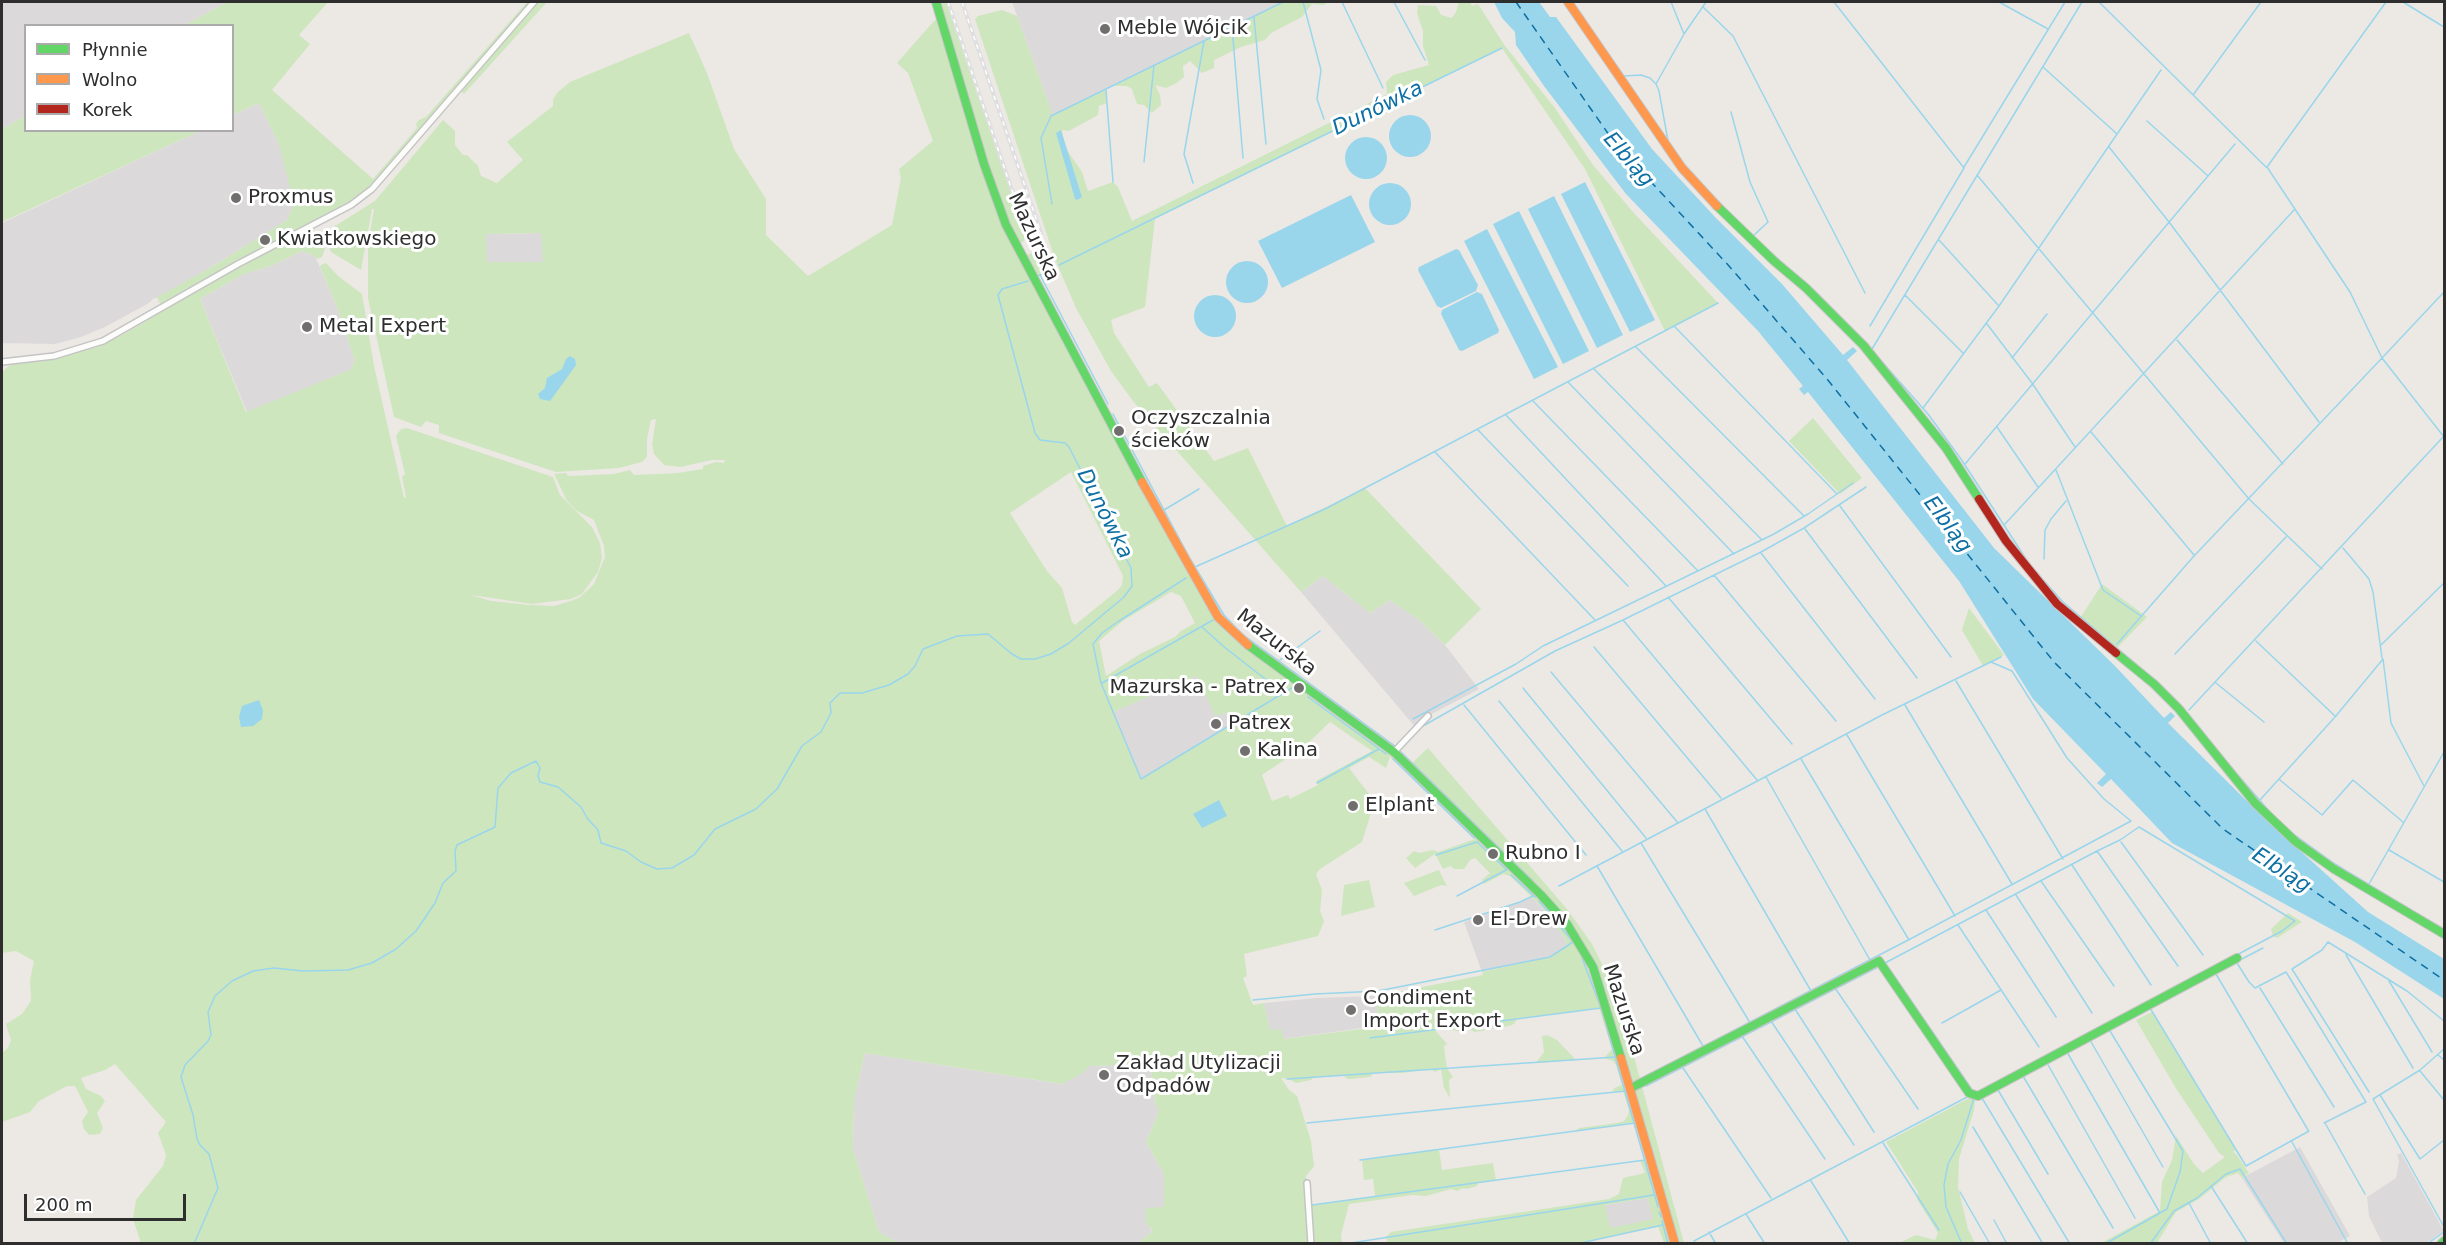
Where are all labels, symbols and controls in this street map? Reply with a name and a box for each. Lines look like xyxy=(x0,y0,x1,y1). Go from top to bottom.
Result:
place label: Meble Wójcik xyxy=(1117,17,1248,41)
marker: Meble Wójcik xyxy=(1098,22,1112,36)
legend xyxy=(24,24,234,132)
text: Płynnie xyxy=(82,39,148,60)
text: Wolno xyxy=(82,69,137,90)
water label: Dunówka xyxy=(1329,76,1427,142)
text: Korek xyxy=(82,99,132,120)
water label: Elbląg xyxy=(1597,127,1659,193)
place label: Proxmus xyxy=(248,186,334,210)
street label: Mazurska xyxy=(1002,189,1064,285)
marker: Proxmus xyxy=(229,191,243,205)
place label: Kwiatkowskiego xyxy=(277,228,436,252)
marker: Kwiatkowskiego xyxy=(258,233,272,247)
place label: Metal Expert xyxy=(319,315,446,339)
marker: Metal Expert xyxy=(300,320,314,334)
place label: Oczyszczalnia ścieków xyxy=(1131,407,1271,454)
marker: Oczyszczalnia ścieków xyxy=(1112,424,1126,438)
water label: Dunówka xyxy=(1071,465,1137,563)
water label: Elbląg xyxy=(1918,492,1976,558)
street label: Mazurska xyxy=(1231,604,1321,682)
place label: Mazurska - Patrex xyxy=(1109,676,1287,700)
marker: Mazurska - Patrex xyxy=(1292,681,1306,695)
place label: Patrex xyxy=(1228,712,1291,736)
marker: Patrex xyxy=(1209,717,1223,731)
place label: Kalina xyxy=(1257,739,1318,763)
marker: Kalina xyxy=(1238,744,1252,758)
place label: Elplant xyxy=(1365,794,1434,818)
marker: Elplant xyxy=(1346,799,1360,813)
place label: Rubno I xyxy=(1505,842,1581,866)
water label: Elbląg xyxy=(2247,843,2315,899)
marker: Rubno I xyxy=(1486,847,1500,861)
place label: El-Drew xyxy=(1490,908,1567,932)
marker: El-Drew xyxy=(1471,913,1485,927)
street label: Mazurska xyxy=(1597,961,1649,1059)
place label: Condiment Import Export xyxy=(1363,987,1501,1034)
marker: Condiment Import Export xyxy=(1344,1003,1358,1017)
place label: Zakład Utylizacji Odpadów xyxy=(1116,1052,1281,1099)
marker: Zakład Utylizacji Odpadów xyxy=(1097,1068,1111,1082)
scale bar xyxy=(27,1182,189,1220)
text: 200 m xyxy=(35,1194,93,1215)

